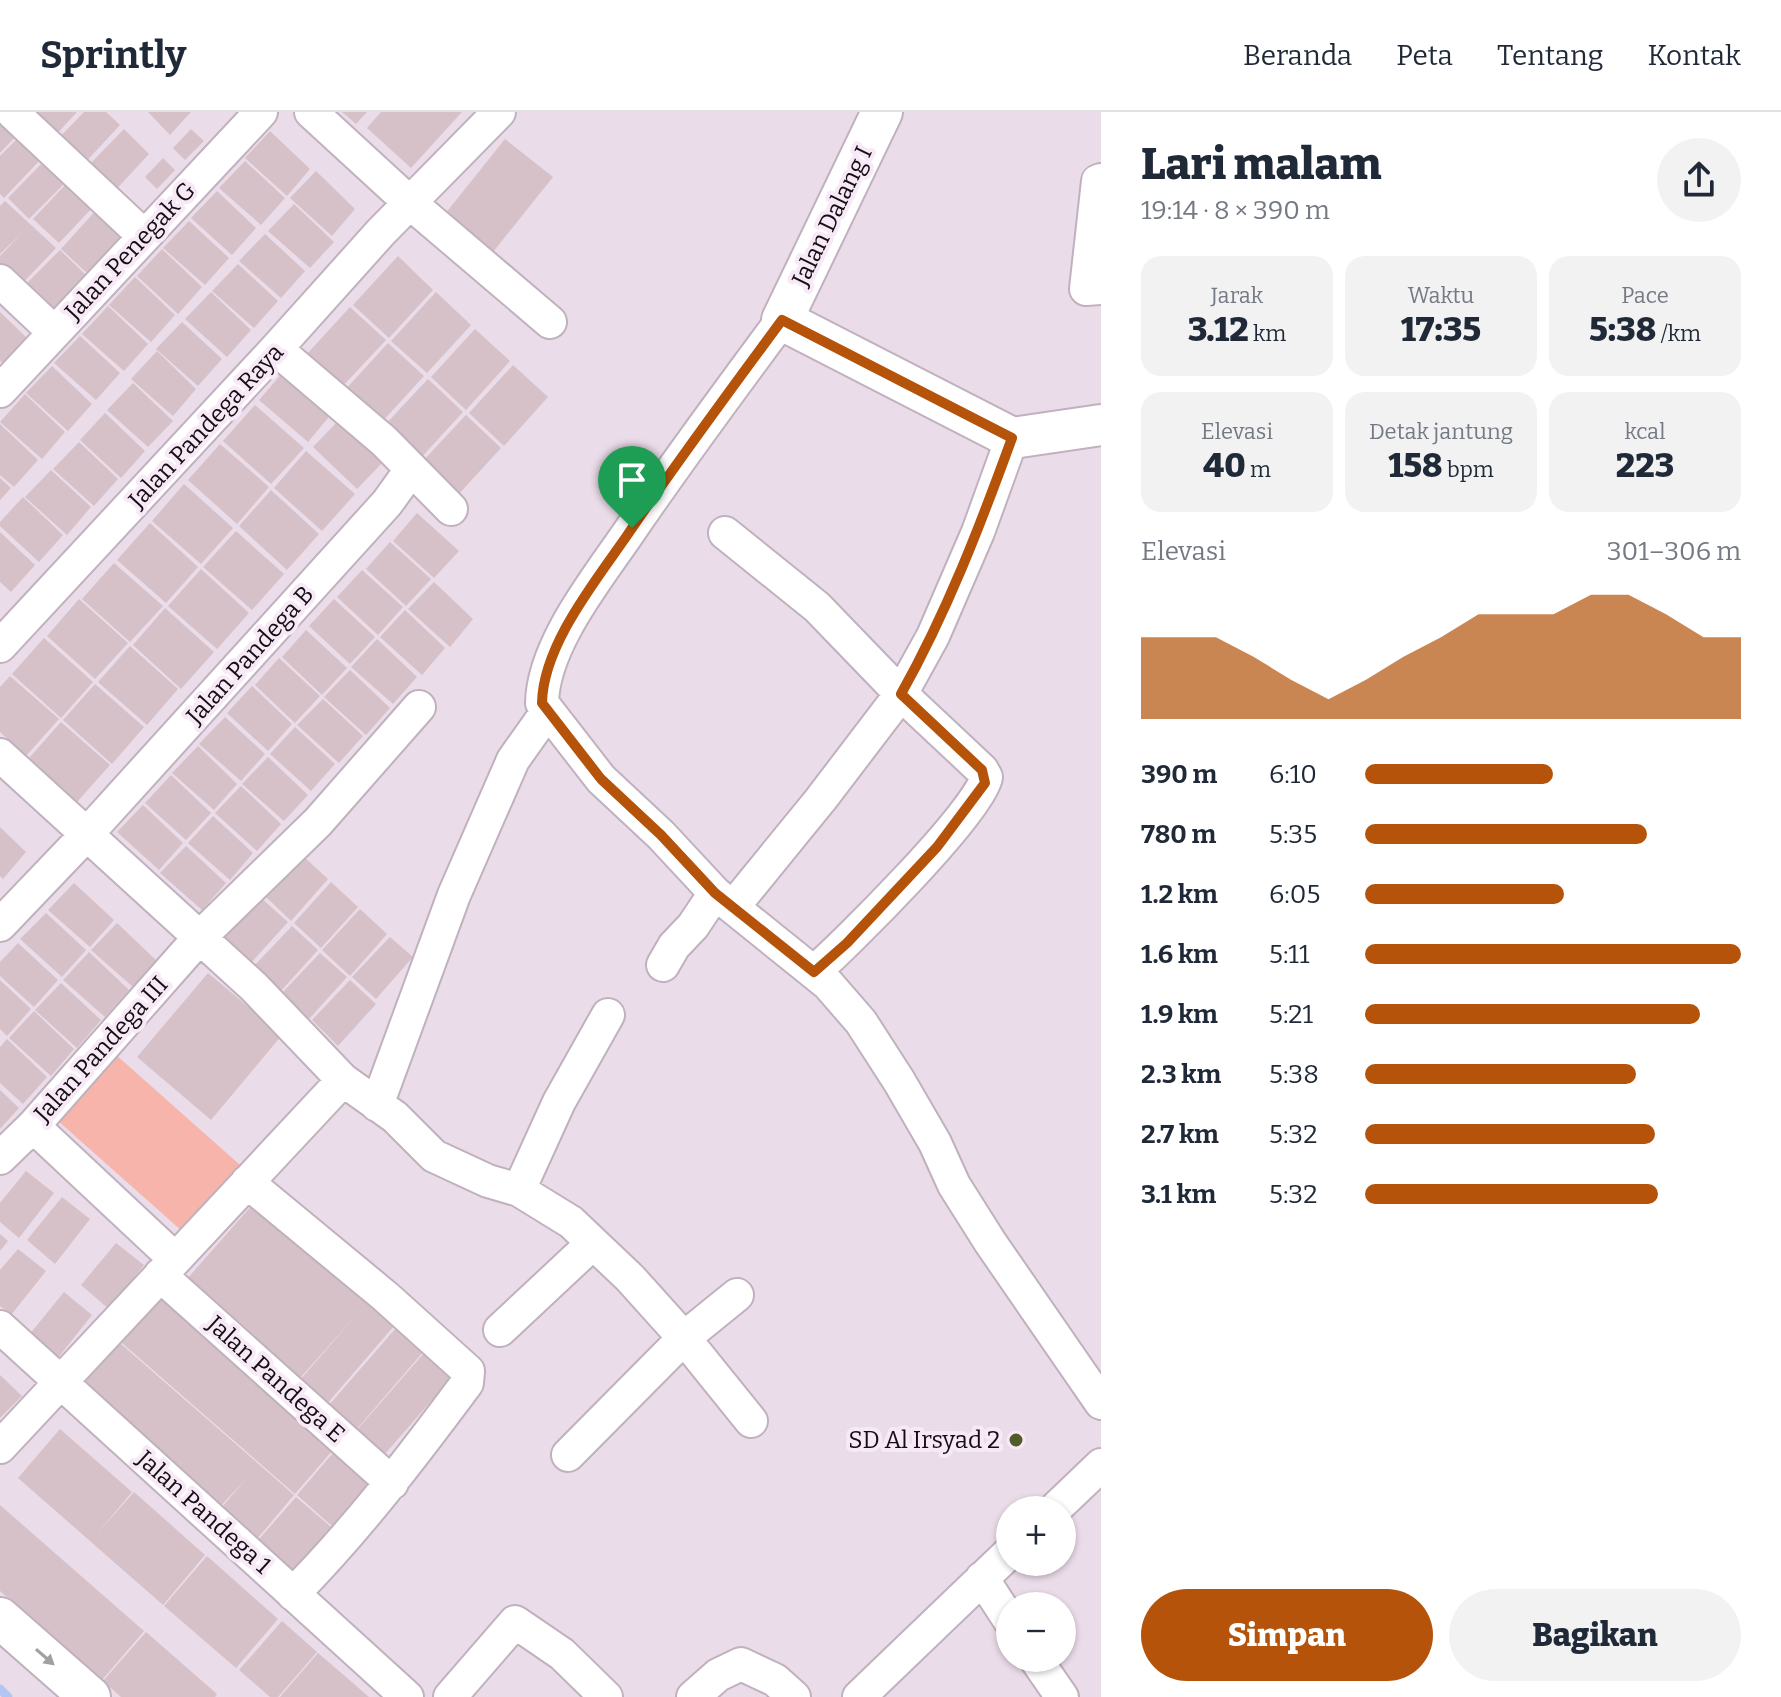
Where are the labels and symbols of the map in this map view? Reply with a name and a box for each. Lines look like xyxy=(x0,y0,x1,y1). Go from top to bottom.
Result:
street label: Jalan Dalang I xyxy=(786,142,878,291)
street label: Jalan Penegak G xyxy=(58,176,201,326)
street label: Jalan Pandega Raya xyxy=(122,338,289,514)
pin xyxy=(598,446,666,528)
street label: Jalan Pandega B xyxy=(180,580,319,731)
street label: Jalan Pandega III xyxy=(28,970,174,1128)
street label: Jalan Pandega E xyxy=(201,1309,351,1448)
place label: SD Al Irsyad 2 xyxy=(848,1426,1000,1454)
marker: SD Al Irsyad 2 xyxy=(1007,1431,1025,1449)
street label: Jalan Pandega 1 xyxy=(131,1444,277,1580)
one-way arrow xyxy=(35,1648,54,1666)

